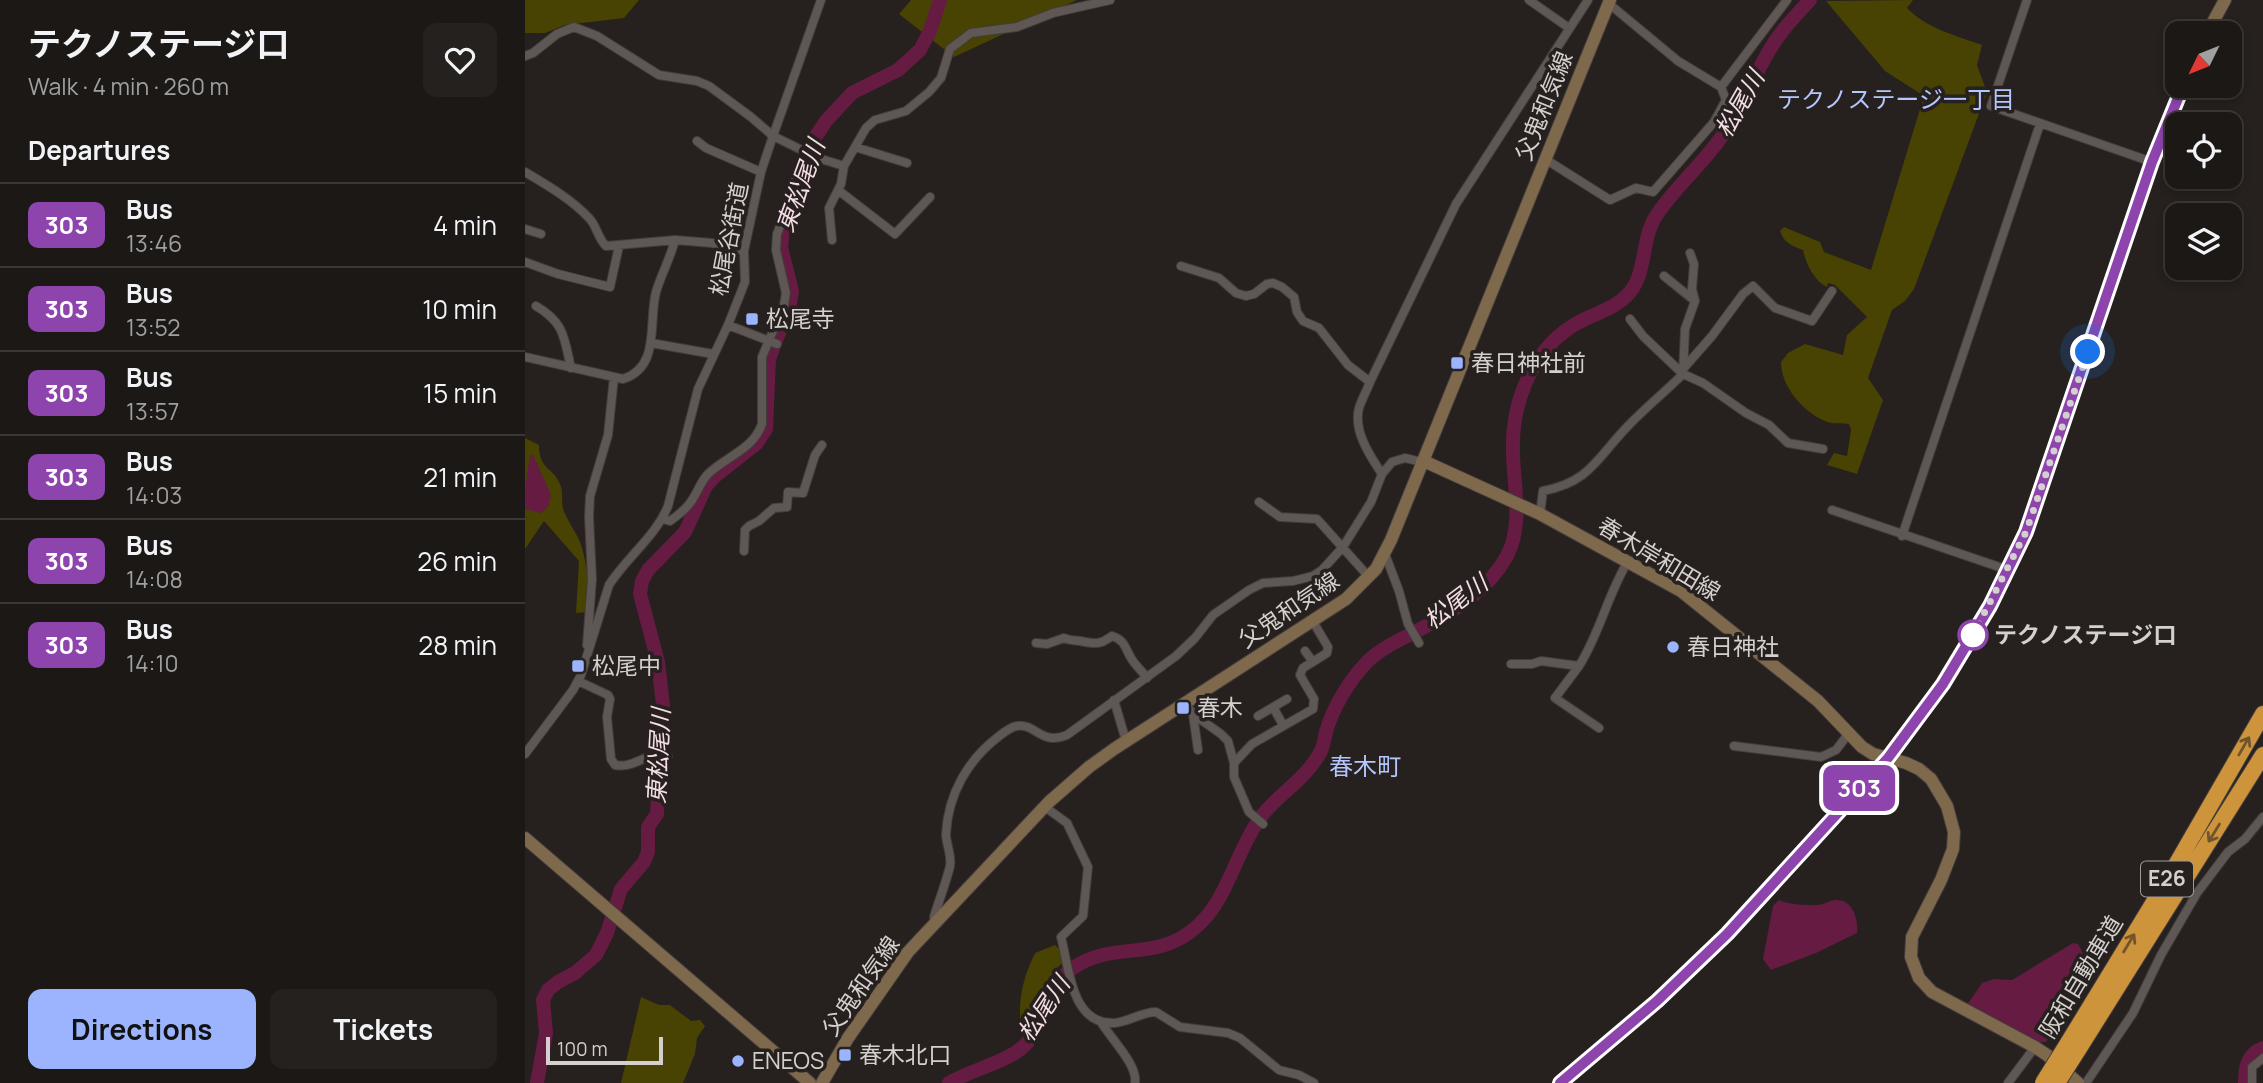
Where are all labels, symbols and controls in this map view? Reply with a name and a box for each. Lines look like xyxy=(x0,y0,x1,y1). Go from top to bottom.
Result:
text: テクノステージ口 xyxy=(28,21,289,66)
north arrow xyxy=(2165,21,2242,98)
map controls xyxy=(2165,21,2242,280)
button: heart xyxy=(423,23,497,97)
street label: 父鬼和気線 xyxy=(1507,46,1579,165)
water label: 松尾川 xyxy=(1706,61,1772,143)
text: Walk · 4 min · 260 m xyxy=(28,70,229,102)
district label: テクノステージ一丁目 xyxy=(1777,82,2015,115)
button: locate xyxy=(2165,112,2242,189)
text: Departures xyxy=(28,132,170,168)
water label: 東松尾川 xyxy=(768,132,833,236)
street label: 松尾谷街道 xyxy=(701,179,755,298)
text: Bus xyxy=(126,191,173,227)
button: layers xyxy=(2165,203,2242,280)
text: 4 min xyxy=(433,207,497,243)
text: 303 xyxy=(45,208,88,241)
text: 13:46 xyxy=(126,227,182,259)
text: Bus xyxy=(126,275,173,311)
text: 10 min xyxy=(422,291,497,327)
text: 303 xyxy=(45,292,88,325)
place label: 松尾寺 xyxy=(766,302,835,334)
text: 13:52 xyxy=(126,311,180,343)
marker: 松尾寺 xyxy=(744,311,760,327)
your location xyxy=(2070,334,2105,369)
place label: 春日神社前 xyxy=(1471,346,1586,378)
marker: 春日神社前 xyxy=(1449,355,1465,371)
text: Bus xyxy=(126,359,173,395)
text: 15 min xyxy=(423,375,497,411)
text: 303 xyxy=(45,376,88,409)
text: 13:57 xyxy=(126,395,179,427)
text: Bus xyxy=(126,443,173,479)
text: 21 min xyxy=(423,459,497,495)
text: 303 xyxy=(45,460,88,493)
text: 14:03 xyxy=(126,479,182,511)
street label: 春木岸和田線 xyxy=(1592,509,1727,607)
text: Bus xyxy=(126,527,173,563)
text: 26 min xyxy=(417,543,497,579)
text: 303 xyxy=(45,544,88,577)
text: 14:08 xyxy=(126,563,183,595)
street label: 父鬼和気線 xyxy=(1232,564,1345,655)
water label: 松尾川 xyxy=(1416,564,1496,636)
text: Bus xyxy=(126,611,173,647)
place label: テクノステージ口 xyxy=(1994,618,2176,650)
marker: テクノステージ口 xyxy=(1958,620,1988,650)
text: 28 min xyxy=(418,627,497,663)
text: 303 xyxy=(45,628,88,661)
place label: 春日神社 xyxy=(1687,630,1779,662)
marker: 春日神社 xyxy=(1665,639,1681,655)
text: 14:10 xyxy=(126,647,178,679)
place label: 松尾中 xyxy=(592,649,661,681)
marker: 松尾中 xyxy=(570,658,586,674)
place label: 春木 xyxy=(1197,691,1243,723)
marker: 春木 xyxy=(1175,700,1191,716)
water label: 東松尾川 xyxy=(639,704,677,805)
one-way arrow xyxy=(2237,737,2251,757)
district label: 春木町 xyxy=(1329,749,1401,782)
line badge: 303 xyxy=(1819,765,1899,811)
text: 303 xyxy=(1837,771,1881,804)
one-way arrow xyxy=(2206,823,2221,842)
road number: E26 xyxy=(2141,862,2193,896)
street label: 阪和自動車道 xyxy=(2031,909,2129,1044)
street label: 父鬼和気線 xyxy=(814,929,906,1042)
one-way arrow xyxy=(2122,933,2136,953)
water label: 松尾川 xyxy=(1009,967,1078,1047)
button: Directions xyxy=(28,989,256,1069)
button: Tickets xyxy=(270,989,497,1069)
scale bar xyxy=(546,1034,663,1066)
text: 100 m xyxy=(557,1036,608,1062)
place label: 春木北口 xyxy=(859,1038,951,1070)
place label: ENEOS xyxy=(752,1044,824,1076)
marker: 春木北口 xyxy=(837,1047,853,1063)
marker: ENEOS xyxy=(730,1053,746,1069)

